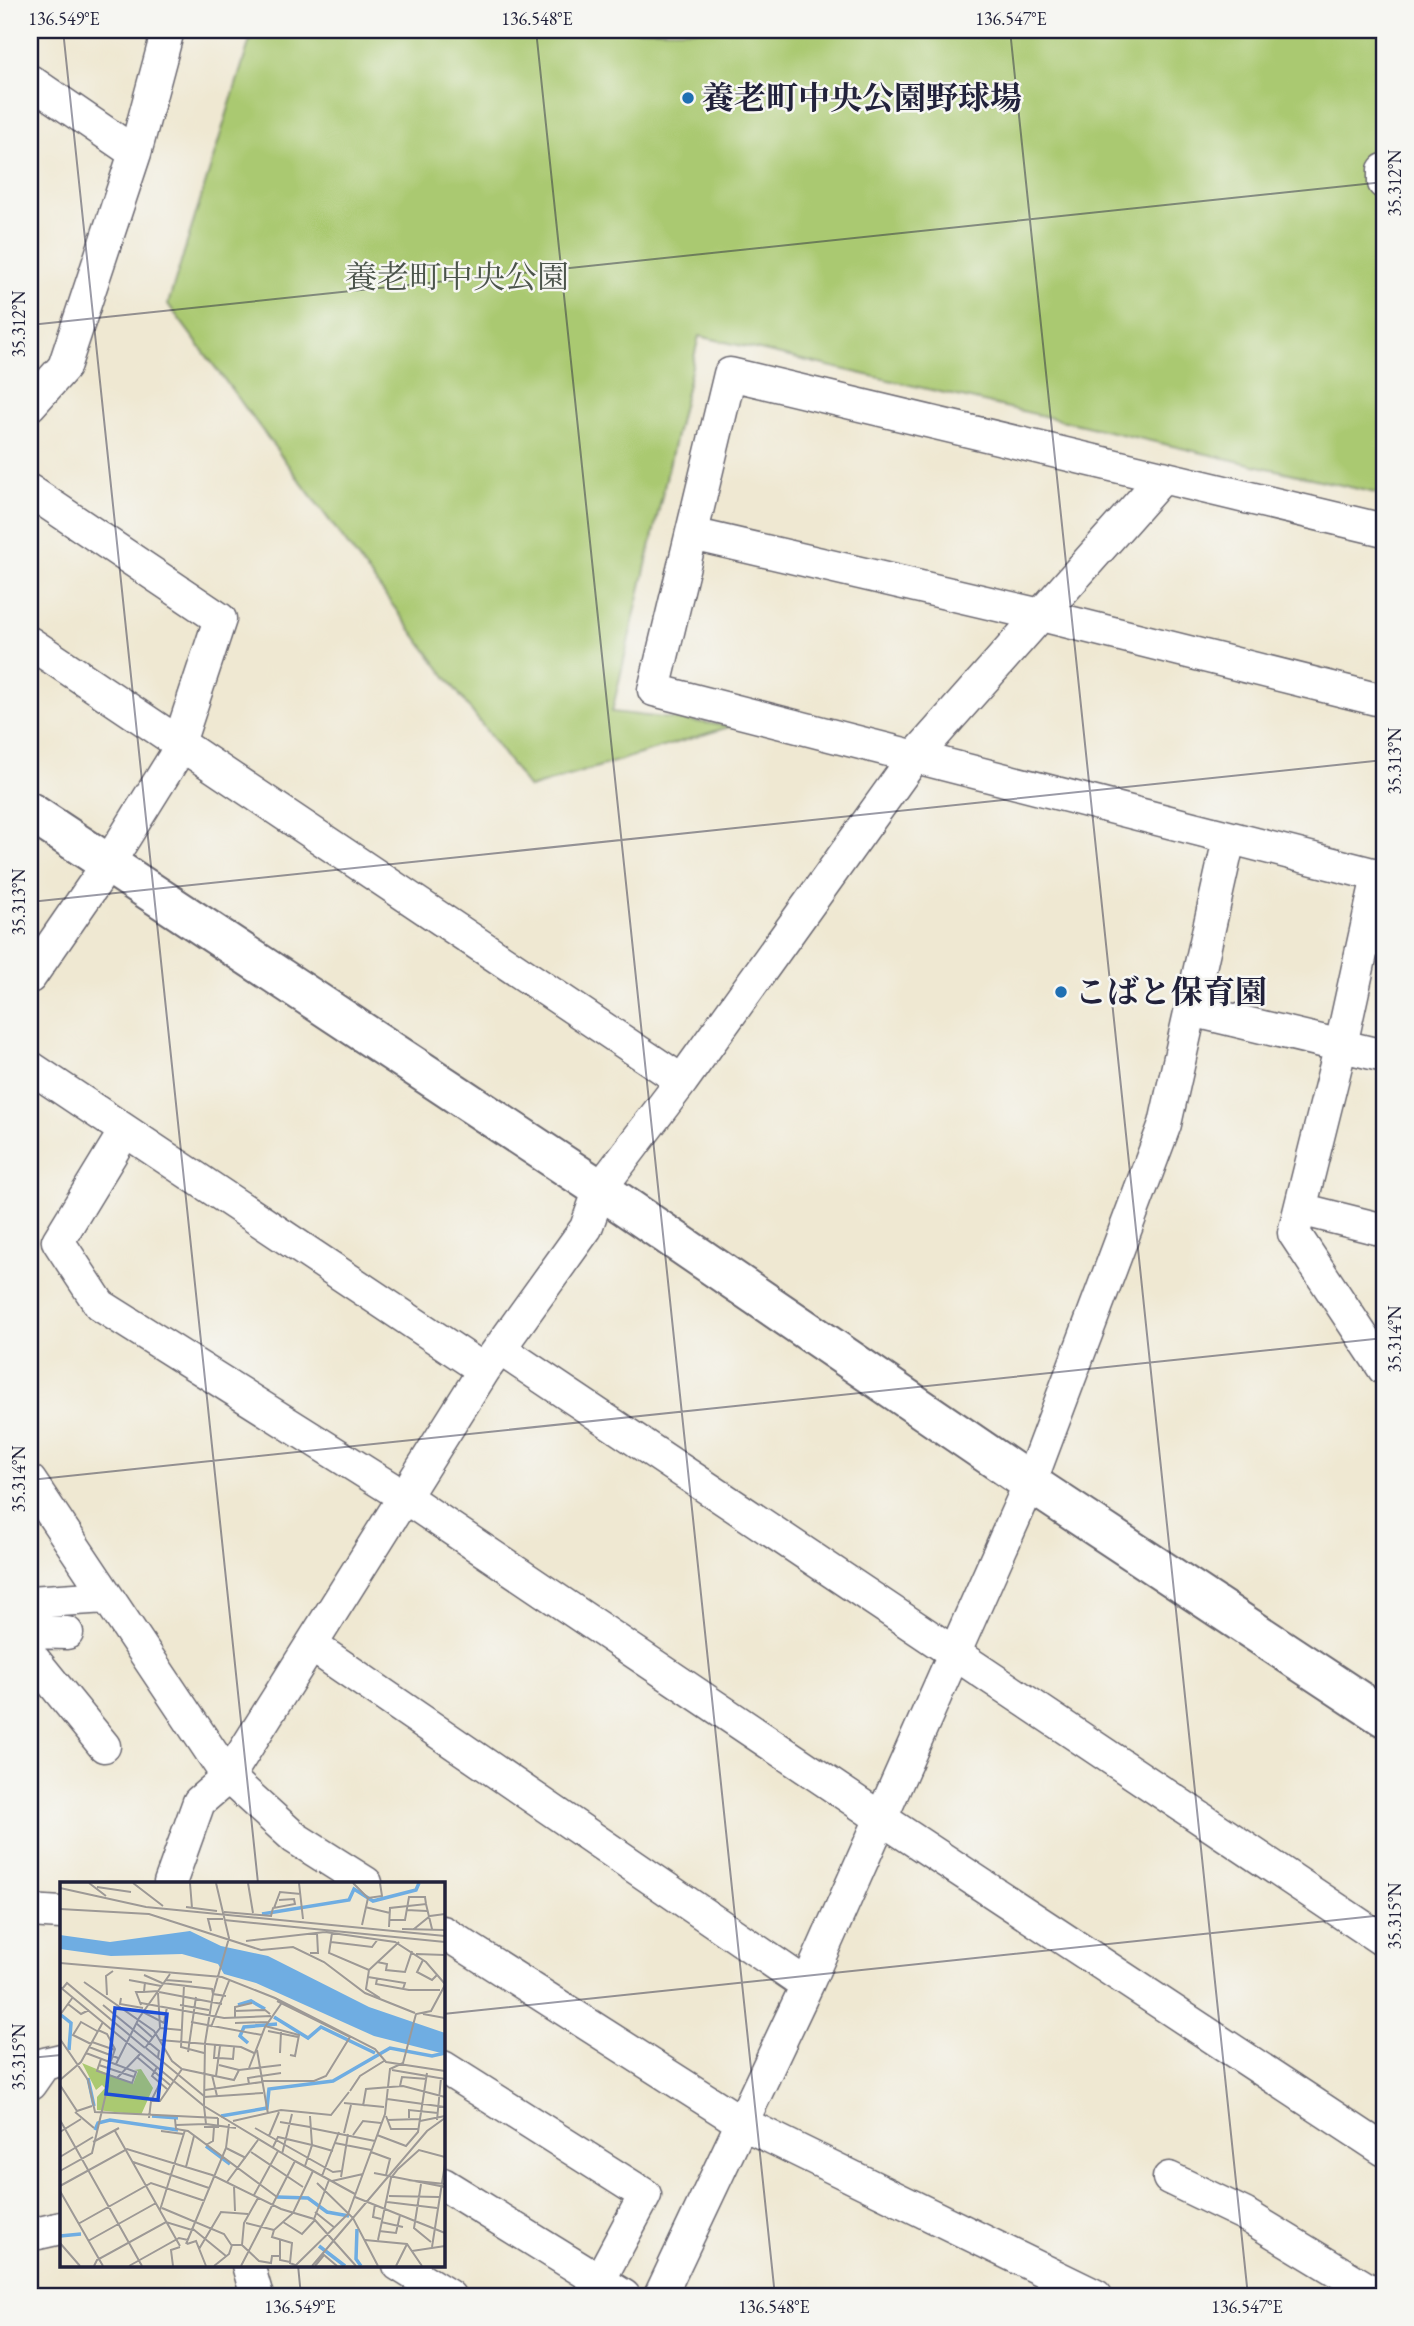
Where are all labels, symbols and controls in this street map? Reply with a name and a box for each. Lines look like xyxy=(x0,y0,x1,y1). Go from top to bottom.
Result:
text: 136.549°E xyxy=(28,7,100,30)
text: 136.548°E xyxy=(501,7,573,30)
text: 136.547°E xyxy=(975,7,1047,30)
place label: 養老町中央公園野球場 xyxy=(702,77,1022,119)
marker: 養老町中央公園野球場 xyxy=(680,90,696,106)
text: 35.312°N xyxy=(1383,149,1406,216)
park label: 養老町中央公園 xyxy=(345,256,569,298)
text: 35.312°N xyxy=(7,290,30,357)
text: 35.313°N xyxy=(1383,727,1406,794)
text: 35.313°N xyxy=(7,868,30,935)
place label: こばと保育園 xyxy=(1075,971,1267,1013)
marker: こばと保育園 xyxy=(1053,984,1069,1000)
text: 35.314°N xyxy=(1383,1305,1406,1372)
text: 35.314°N xyxy=(7,1445,30,1512)
inset map xyxy=(60,1882,444,2266)
text: 35.315°N xyxy=(1383,1882,1406,1949)
text: 35.315°N xyxy=(7,2023,30,2090)
text: 136.549°E xyxy=(264,2295,336,2318)
text: 136.548°E xyxy=(738,2295,810,2318)
text: 136.547°E xyxy=(1211,2295,1283,2318)

